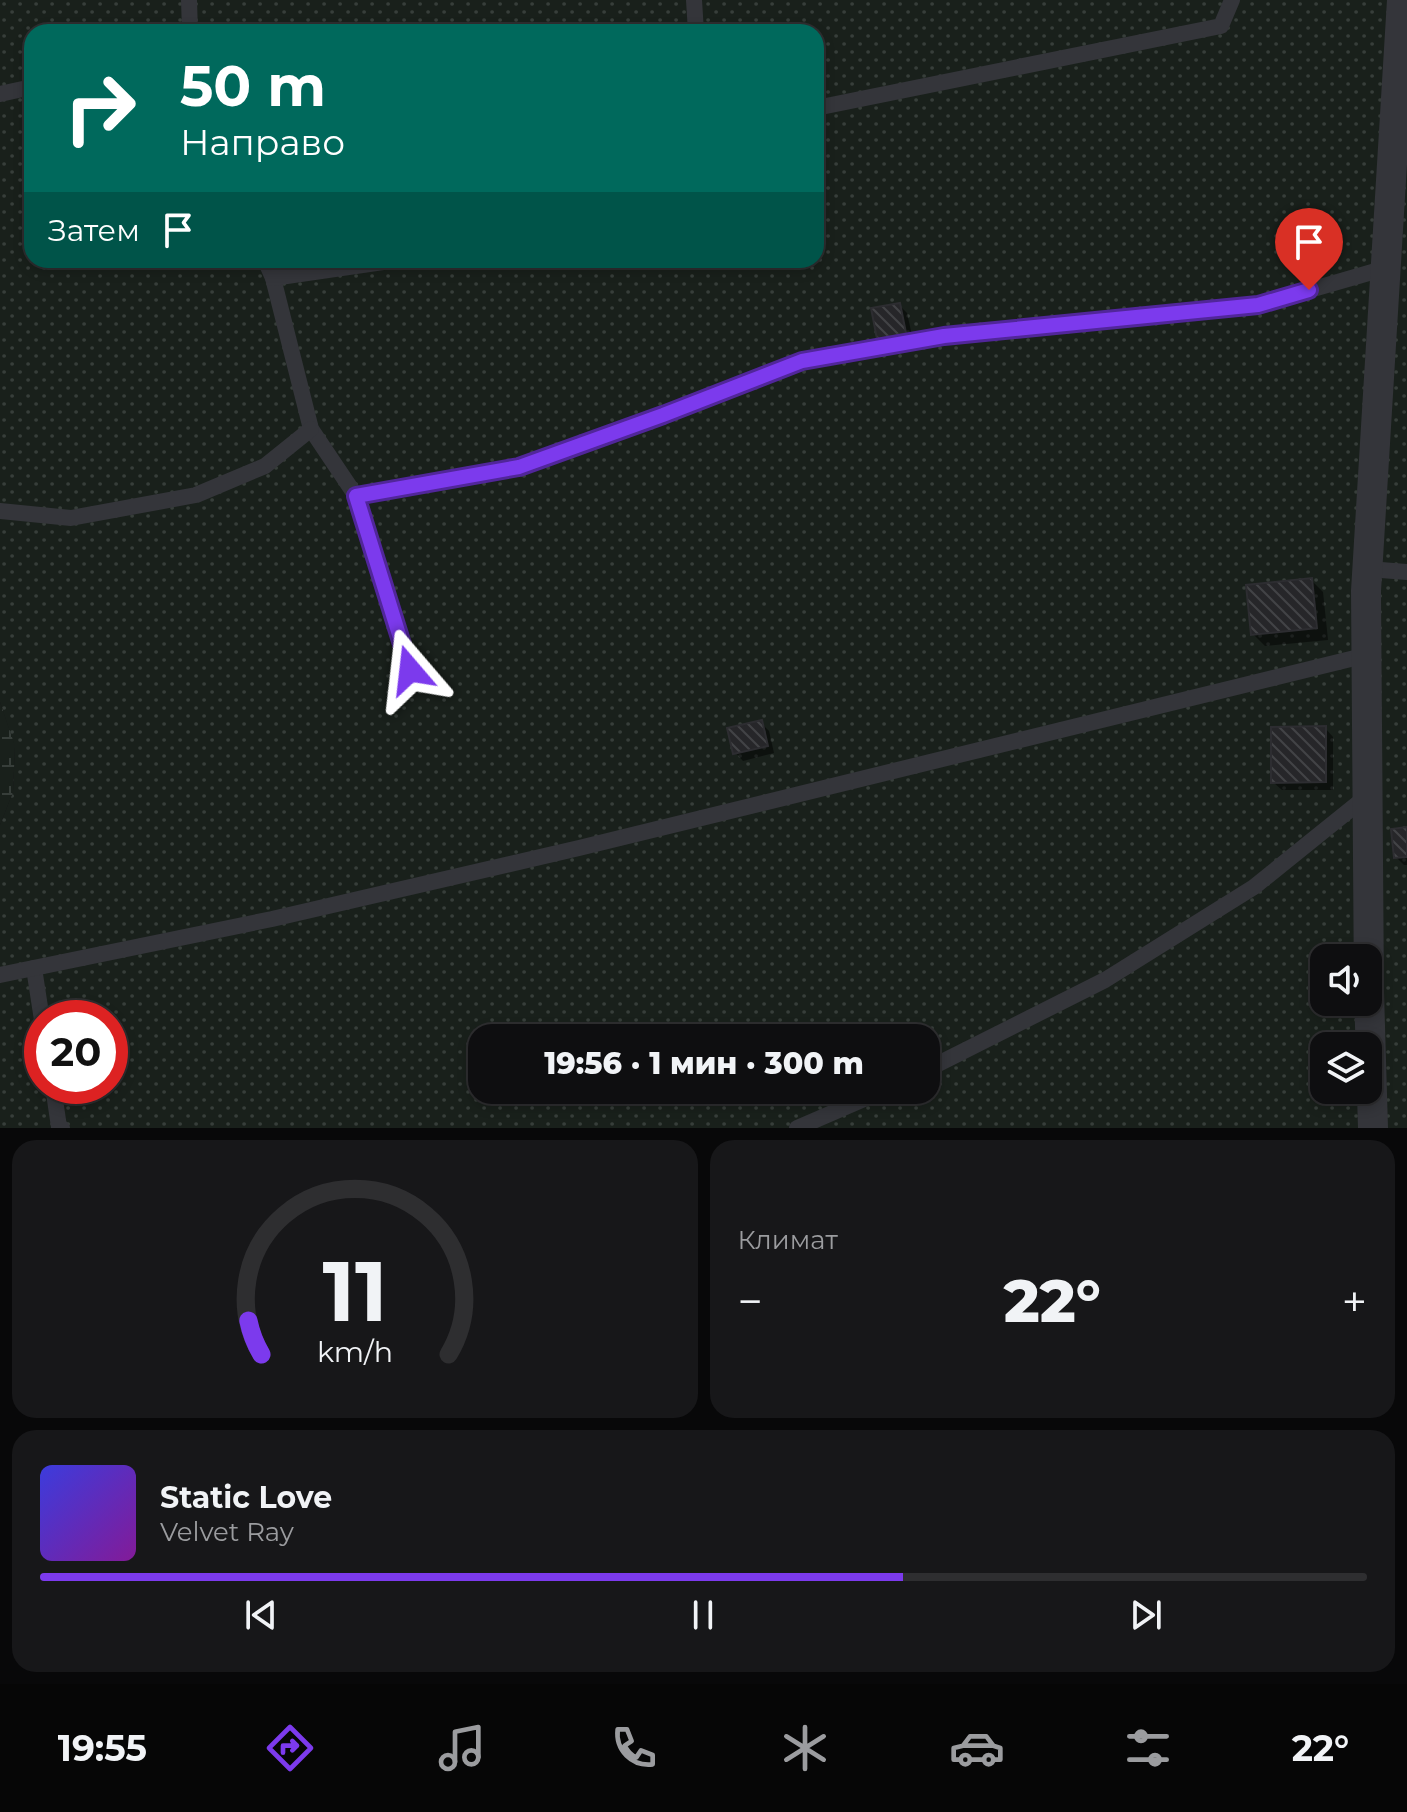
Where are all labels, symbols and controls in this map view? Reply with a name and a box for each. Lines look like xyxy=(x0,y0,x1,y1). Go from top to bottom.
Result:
text: 50 m xyxy=(180,52,326,120)
icon: right xyxy=(48,56,152,160)
text: Направо xyxy=(180,120,345,164)
icon: arrive xyxy=(156,208,200,252)
pin xyxy=(1275,208,1343,290)
text: Затем xyxy=(48,212,140,249)
icon: arrive xyxy=(1287,220,1331,264)
position arrow xyxy=(368,628,452,712)
map controls xyxy=(1310,944,1382,1104)
button: sound xyxy=(1310,944,1382,1016)
speed limit sign: 20 xyxy=(24,1000,128,1104)
button: layers xyxy=(1310,1032,1382,1104)
text: 19:56 · 1 мин · 300 m xyxy=(544,1045,864,1082)
text: Климат xyxy=(738,1224,838,1256)
text: 11 xyxy=(322,1240,387,1342)
text: 22° xyxy=(1004,1264,1101,1337)
text: − xyxy=(738,1274,763,1328)
text: + xyxy=(1342,1274,1367,1328)
text: km/h xyxy=(317,1334,393,1369)
text: Static Love xyxy=(160,1479,332,1516)
text: Velvet Ray xyxy=(160,1516,294,1548)
icon: previous xyxy=(239,1593,283,1637)
icon: pause xyxy=(681,1593,725,1637)
icon: next xyxy=(1124,1593,1168,1637)
icon: directions xyxy=(262,1720,318,1776)
icon: music xyxy=(434,1720,490,1776)
icon: phone xyxy=(606,1720,662,1776)
icon: climate xyxy=(777,1720,833,1776)
icon: car xyxy=(949,1720,1005,1776)
icon: filters xyxy=(1120,1720,1176,1776)
text: 19:55 xyxy=(58,1726,147,1770)
text: 22° xyxy=(1292,1726,1349,1770)

